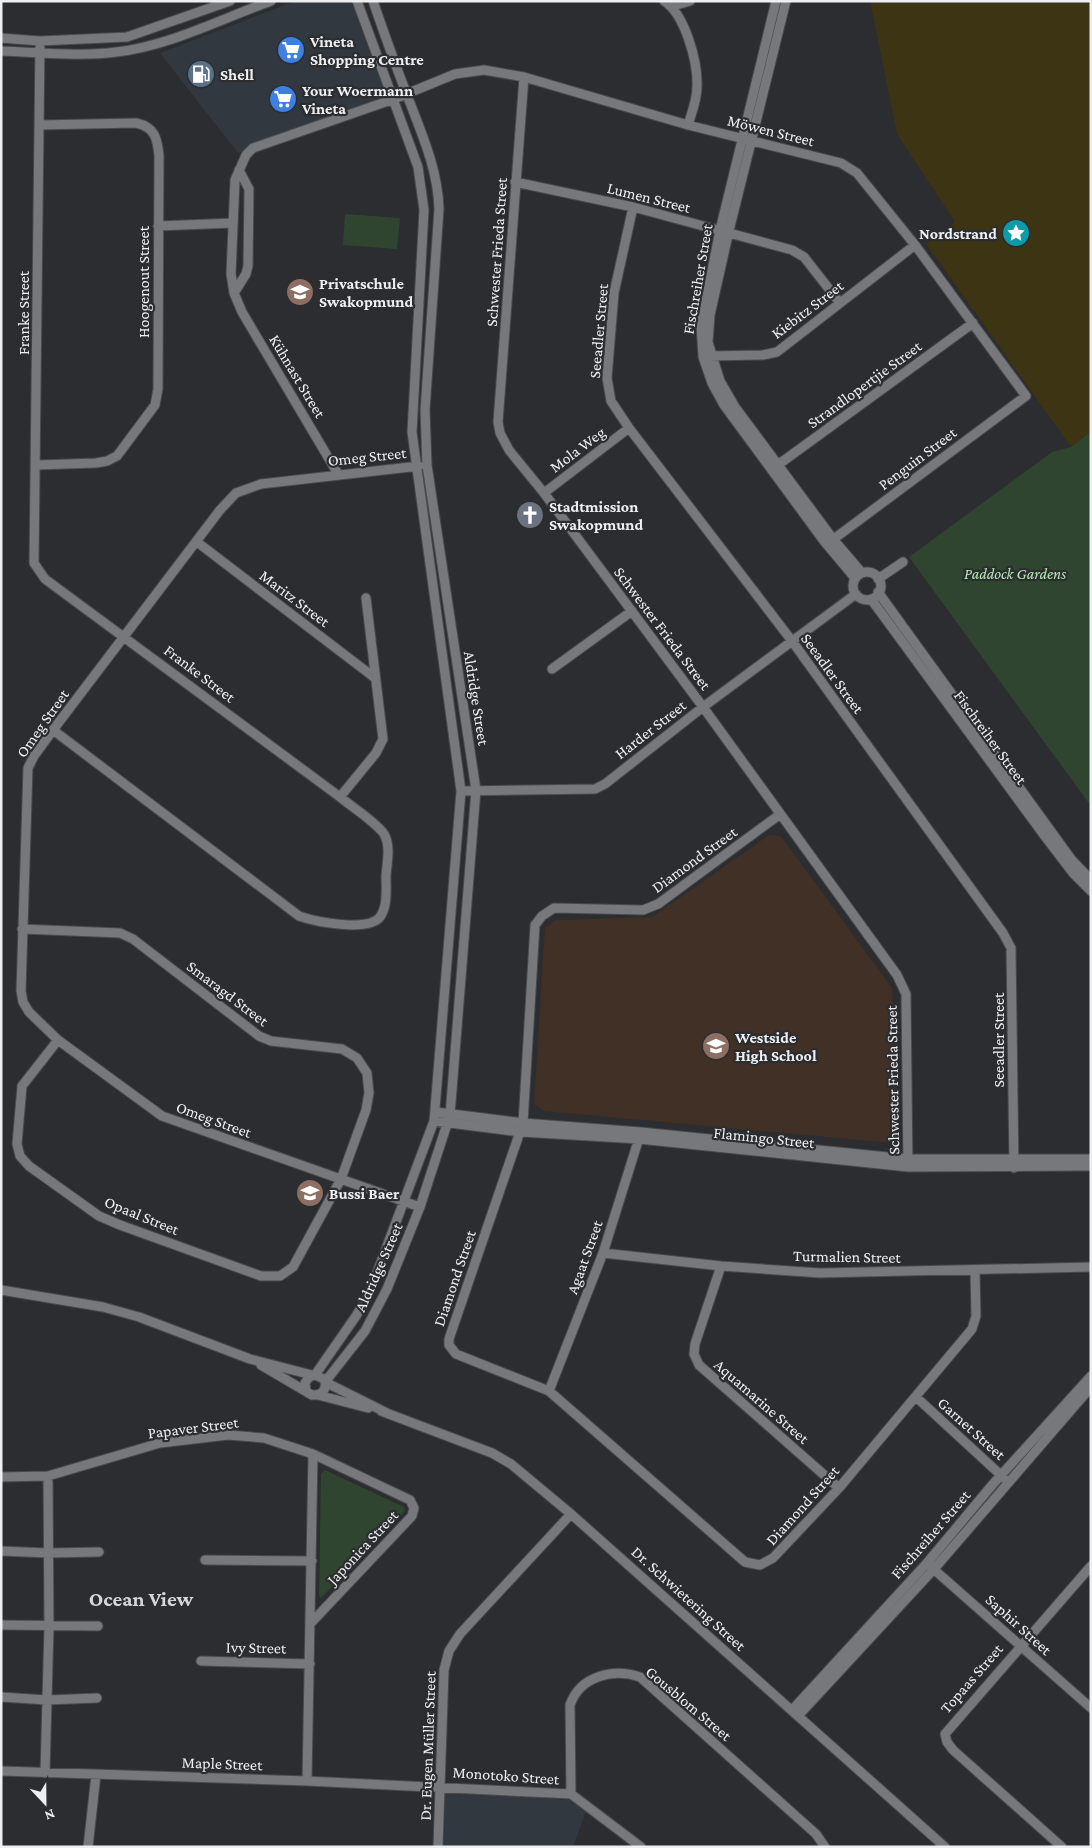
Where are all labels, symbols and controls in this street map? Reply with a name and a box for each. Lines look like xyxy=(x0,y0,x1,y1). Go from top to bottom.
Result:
place label: Vineta Shopping Centre xyxy=(309,33,424,68)
supermarket icon: Vineta Shopping Centre xyxy=(276,35,306,65)
fuel station icon: Shell xyxy=(186,59,216,89)
place label: Shell xyxy=(220,66,254,83)
place label: Your Woermann Vineta xyxy=(301,82,413,117)
supermarket icon: Your Woermann Vineta xyxy=(268,84,298,114)
street label: Möwen Street xyxy=(726,111,817,150)
street label: Schwester Frieda Street xyxy=(483,176,510,327)
street label: Lumen Street xyxy=(605,179,693,216)
place icon: Nordstrand xyxy=(1001,218,1031,248)
street label: Fischreiher Street xyxy=(679,222,716,336)
street label: Hoogenout Street xyxy=(135,225,153,338)
place label: Nordstrand xyxy=(919,225,997,242)
street label: Franke Street xyxy=(15,270,32,355)
place label: Privatschule Swakopmund xyxy=(319,275,414,310)
school or university icon: Privatschule Swakopmund xyxy=(285,277,315,307)
street label: Kiebitz Street xyxy=(768,277,847,342)
street label: Seeadler Street xyxy=(586,282,611,379)
street label: Kühnast Street xyxy=(266,332,329,422)
street label: Strandlopertjie Street xyxy=(804,337,926,432)
street label: Mola Weg xyxy=(546,423,609,476)
street label: Penguin Street xyxy=(875,423,961,494)
street label: Omeg Street xyxy=(327,444,408,470)
place label: Stadtmission Swakopmund xyxy=(549,498,644,533)
church icon: Stadtmission Swakopmund xyxy=(515,500,545,530)
street label: Schwester Frieda Street xyxy=(611,563,715,694)
park label: Paddock Gardens xyxy=(964,565,1066,582)
street label: Maritz Street xyxy=(256,567,334,631)
street label: Seeadler Street xyxy=(798,630,868,717)
street label: Franke Street xyxy=(161,641,239,706)
street label: Aldridge Street xyxy=(460,650,492,747)
street label: Omeg Street xyxy=(13,686,73,761)
street label: Fischreiher Street xyxy=(951,687,1031,788)
street label: Harder Street xyxy=(612,696,690,762)
street label: Diamond Street xyxy=(649,823,741,896)
street label: Smaragd Street xyxy=(183,957,272,1031)
street label: Seeadler Street xyxy=(990,992,1007,1087)
street label: Schwester Frieda Street xyxy=(883,1004,902,1155)
place label: Westside High School xyxy=(734,1029,817,1064)
school or university icon: Westside High School xyxy=(701,1031,731,1061)
street label: Omeg Street xyxy=(174,1098,254,1142)
street label: Flamingo Street xyxy=(713,1124,816,1152)
school or university icon: Bussi Baer xyxy=(295,1178,325,1208)
place label: Bussi Baer xyxy=(329,1185,400,1202)
street label: Opaal Street xyxy=(102,1193,182,1239)
street label: Agaat Street xyxy=(563,1217,607,1297)
street label: Aldridge Street xyxy=(351,1220,407,1315)
street label: Diamond Street xyxy=(430,1227,479,1328)
street label: Turmalien Street xyxy=(793,1247,902,1266)
street label: Aquamarine Street xyxy=(710,1356,813,1448)
street label: Garnet Street xyxy=(935,1394,1009,1463)
street label: Papaver Street xyxy=(147,1413,240,1442)
street label: Diamond Street xyxy=(762,1462,843,1548)
street label: Fischreiher Street xyxy=(887,1486,974,1582)
street label: Japonica Street xyxy=(322,1506,402,1590)
street label: Dr. Schwietering Street xyxy=(628,1543,750,1655)
district label: Ocean View xyxy=(89,1587,194,1611)
street label: Saphir Street xyxy=(982,1591,1055,1659)
street label: Ivy Street xyxy=(226,1638,287,1658)
street label: Topaas Street xyxy=(937,1640,1007,1717)
street label: Gousblom Street xyxy=(642,1663,735,1745)
street label: Dr. Eugen Müller Street xyxy=(416,1670,440,1821)
street label: Maple Street xyxy=(181,1754,263,1774)
street label: Monotoko Street xyxy=(452,1763,561,1788)
north arrow xyxy=(20,1778,70,1828)
text: N xyxy=(42,1806,57,1824)

